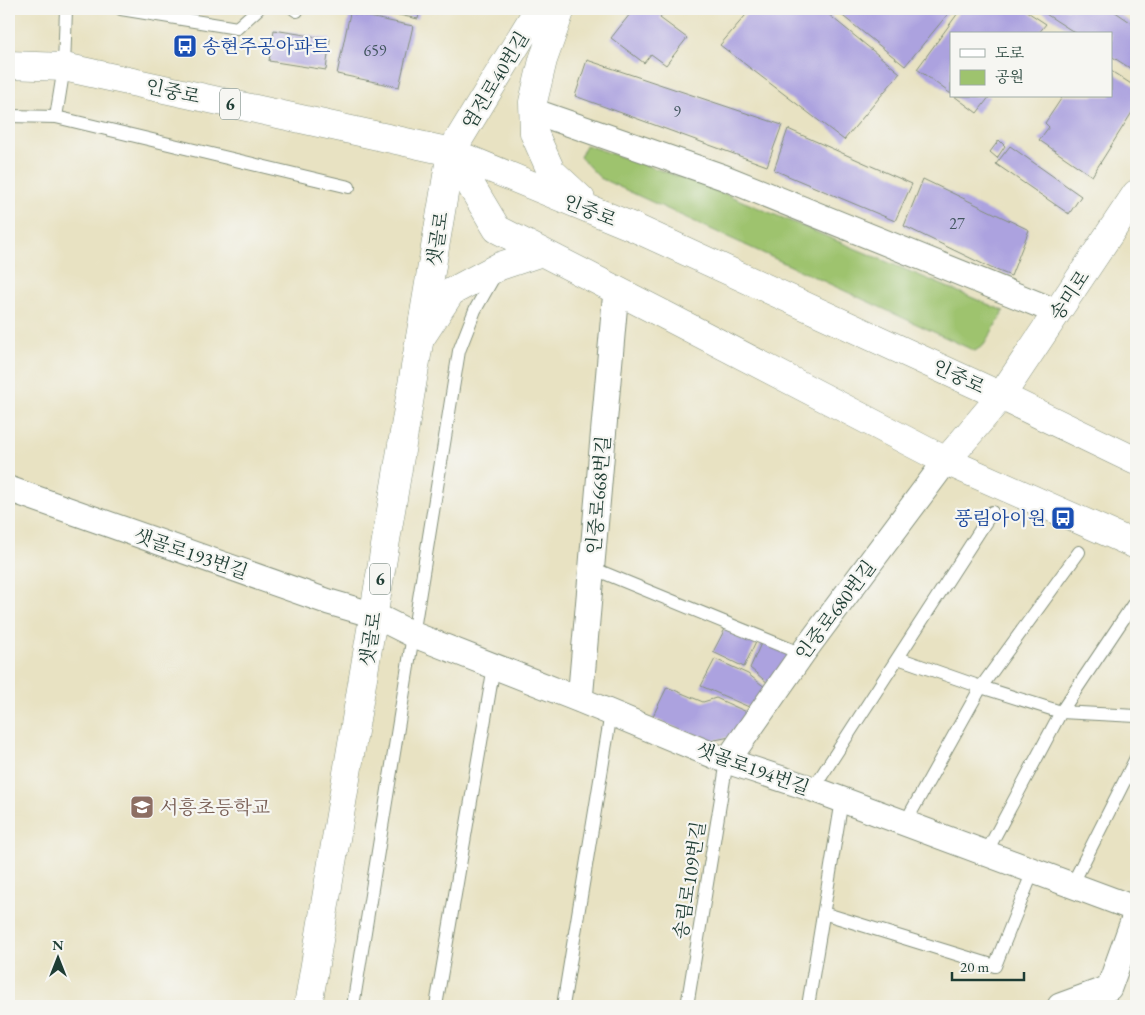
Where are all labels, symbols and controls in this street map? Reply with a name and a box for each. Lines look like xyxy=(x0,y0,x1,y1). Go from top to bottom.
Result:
street label: 염전로40번길 xyxy=(456,27,534,134)
legend xyxy=(950,32,1112,98)
bus stop icon: 송현주공아파트 xyxy=(172,33,198,59)
place label: 송현주공아파트 xyxy=(202,34,330,59)
house number: 659 xyxy=(363,40,387,61)
text: 도로 xyxy=(995,43,1024,62)
text: 공원 xyxy=(995,67,1024,86)
street label: 인중로 xyxy=(143,74,202,109)
road number: 6 xyxy=(220,88,240,120)
house number: 9 xyxy=(673,101,681,122)
street label: 인중로 xyxy=(560,189,620,232)
street label: 샛골로 xyxy=(421,210,454,268)
house number: 27 xyxy=(949,213,965,234)
street label: 송미로 xyxy=(1044,265,1095,325)
street label: 인중로 xyxy=(929,353,989,399)
street label: 인중로668번길 xyxy=(581,435,616,555)
bus stop icon: 풍림아이원 xyxy=(1050,505,1076,531)
place label: 풍림아이원 xyxy=(954,506,1046,531)
street label: 샛골로193번길 xyxy=(130,522,251,585)
street label: 인중로680번길 xyxy=(790,555,881,665)
road number: 6 xyxy=(370,564,390,594)
street label: 샛골로 xyxy=(354,610,387,668)
street label: 샛골로194번길 xyxy=(693,736,813,801)
school or university icon: 서흥초등학교 xyxy=(129,794,155,820)
place label: 서흥초등학교 xyxy=(160,795,270,820)
street label: 송림로109번길 xyxy=(668,819,711,941)
north arrow xyxy=(32,932,82,982)
text: N xyxy=(52,936,64,954)
scale bar xyxy=(952,950,1025,982)
text: 20 m xyxy=(960,957,989,976)

